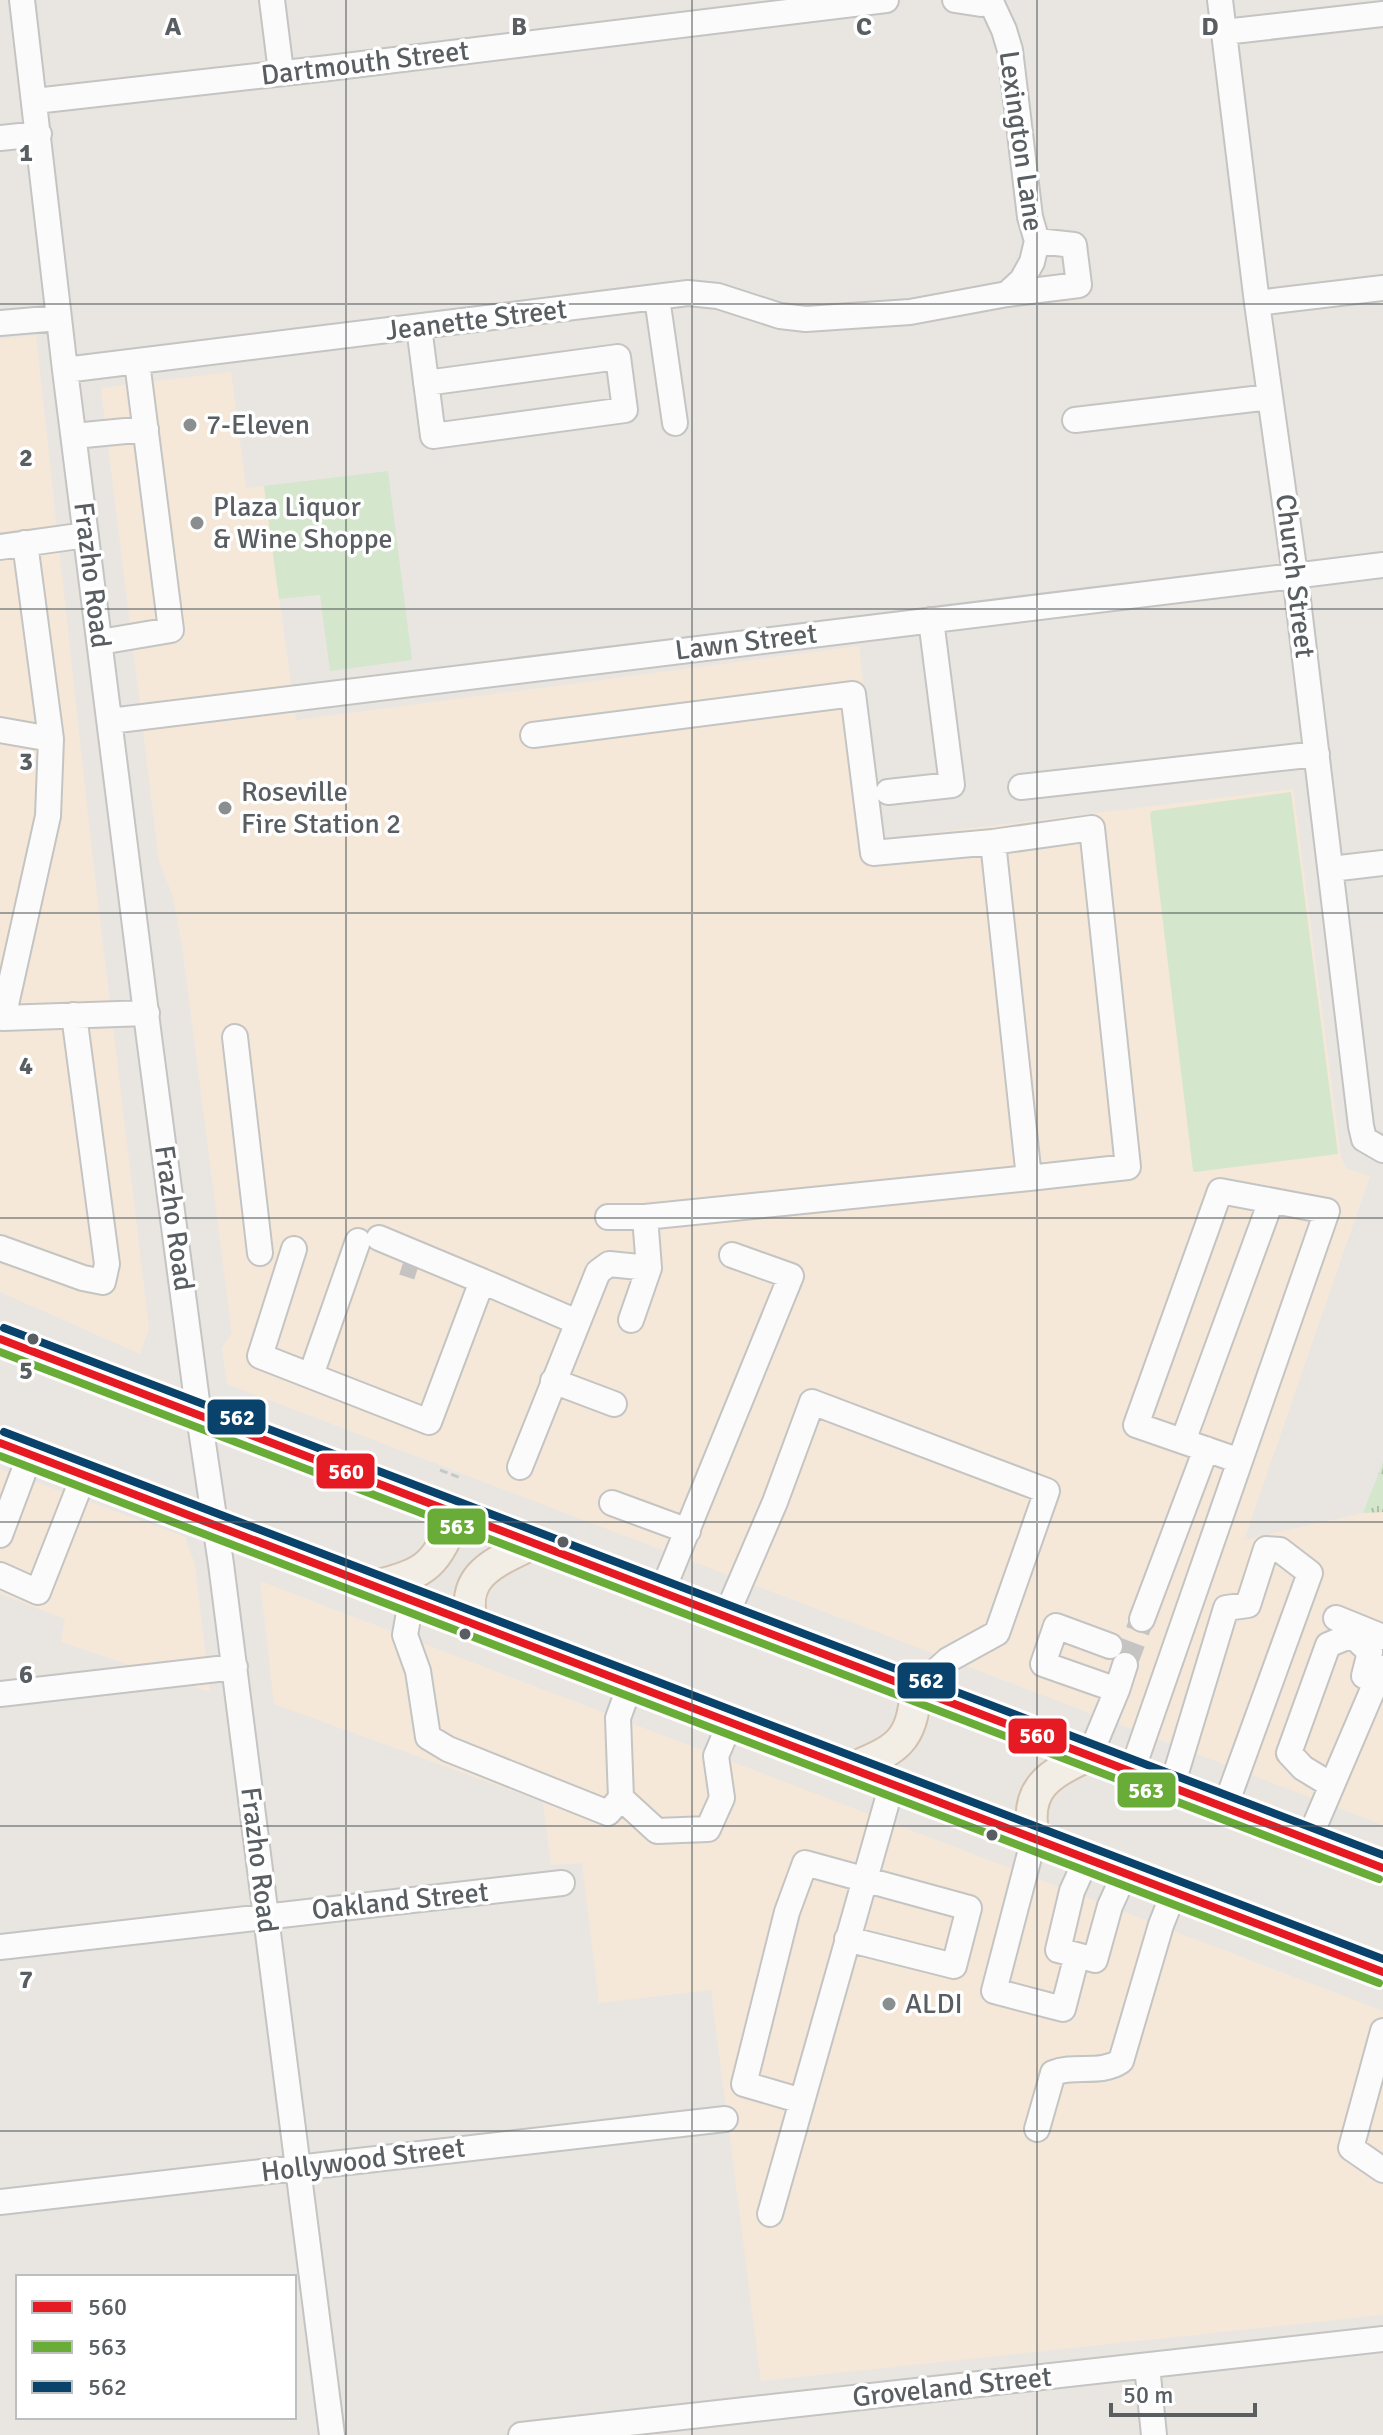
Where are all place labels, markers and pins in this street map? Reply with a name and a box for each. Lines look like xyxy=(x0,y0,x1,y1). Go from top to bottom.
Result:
place label: 7-Eleven xyxy=(206,408,310,442)
marker: 7-Eleven xyxy=(181,416,199,434)
place label: Plaza Liquor & Wine Shoppe xyxy=(213,490,392,556)
marker: Plaza Liquor & Wine Shoppe xyxy=(188,514,206,532)
place label: Roseville Fire Station 2 xyxy=(241,775,401,841)
marker: Roseville Fire Station 2 xyxy=(216,799,234,817)
unlabelled marker xyxy=(25,1331,41,1347)
unlabelled marker xyxy=(555,1534,571,1550)
unlabelled marker xyxy=(457,1626,473,1642)
unlabelled marker xyxy=(984,1827,1000,1843)
place label: ALDI xyxy=(905,1987,963,2021)
marker: ALDI xyxy=(880,1995,898,2013)

